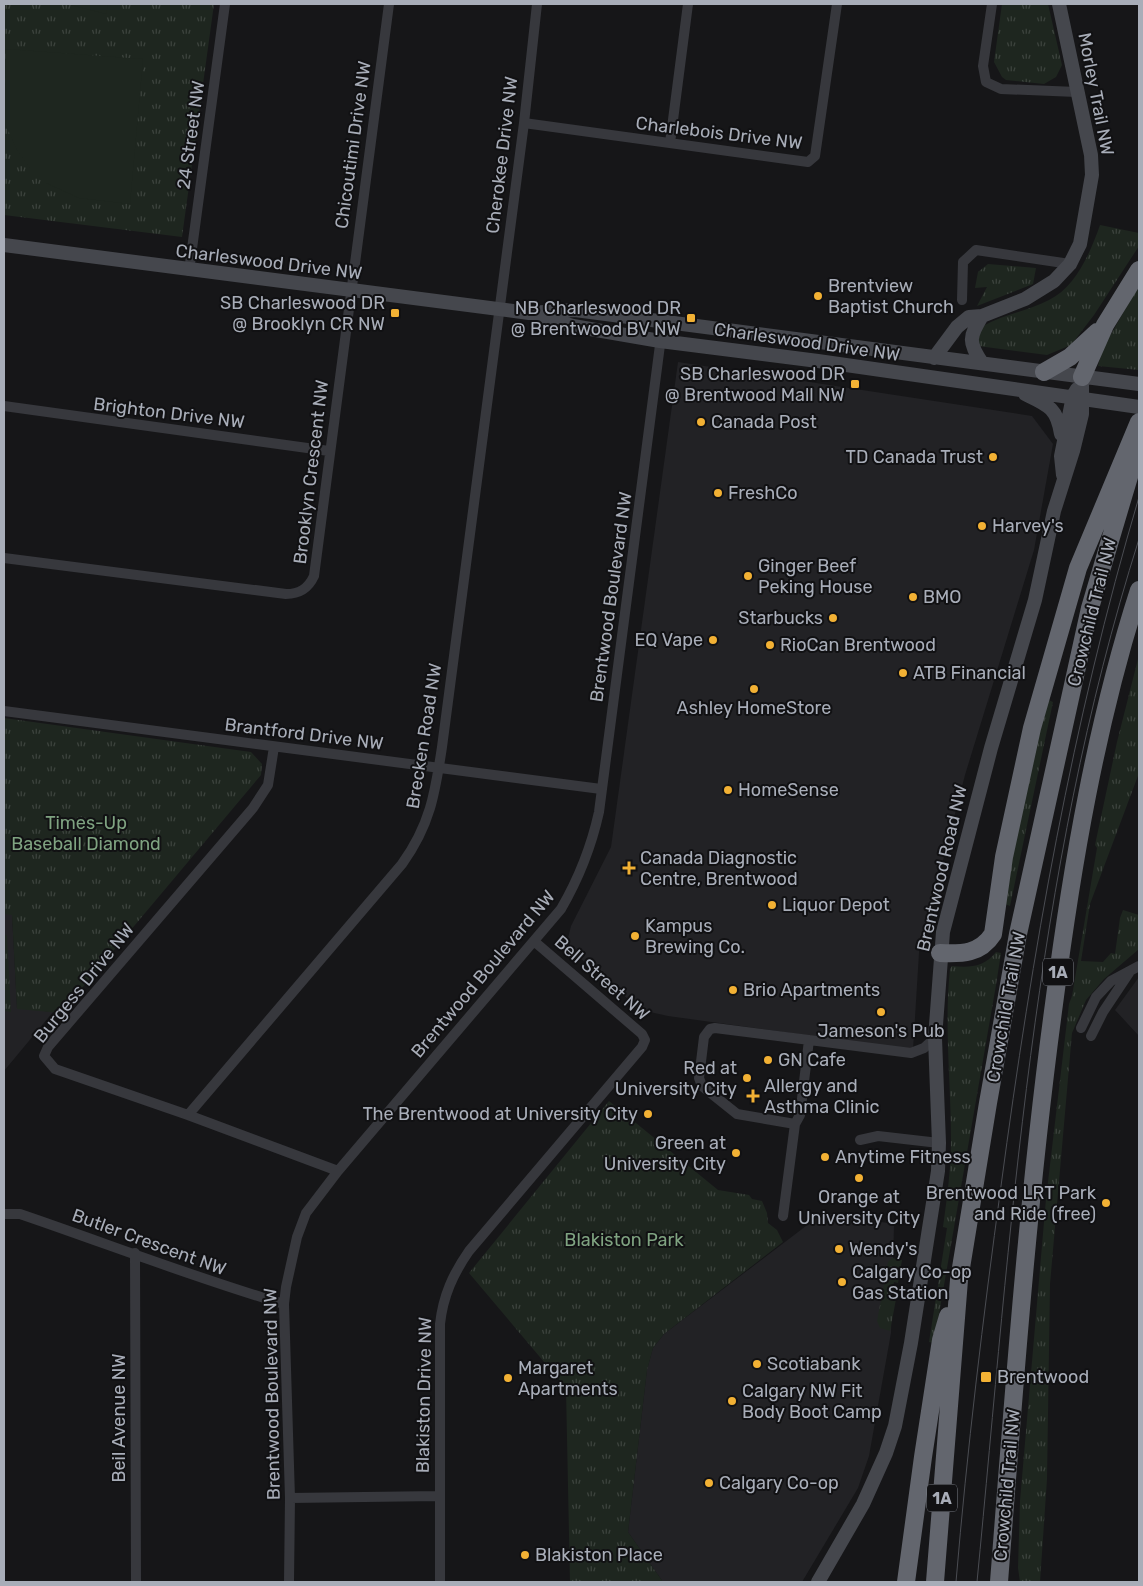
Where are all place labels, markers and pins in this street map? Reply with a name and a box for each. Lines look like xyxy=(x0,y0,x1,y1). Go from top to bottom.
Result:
place label: Brentview Baptist Church xyxy=(828,275,954,318)
marker: Brentview Baptist Church xyxy=(812,290,824,302)
place label: SB Charleswood DR @ Brooklyn CR NW xyxy=(220,292,385,335)
place label: NB Charleswood DR @ Brentwood BV NW xyxy=(511,297,681,340)
marker: SB Charleswood DR @ Brooklyn CR NW xyxy=(389,307,401,319)
marker: NB Charleswood DR @ Brentwood BV NW xyxy=(685,312,697,324)
place label: SB Charleswood DR @ Brentwood Mall NW xyxy=(665,363,845,406)
marker: SB Charleswood DR @ Brentwood Mall NW xyxy=(849,378,861,390)
place label: Canada Post xyxy=(711,411,817,433)
marker: Canada Post xyxy=(695,416,707,428)
place label: TD Canada Trust xyxy=(846,446,983,468)
marker: TD Canada Trust xyxy=(987,451,999,463)
place label: FreshCo xyxy=(728,482,797,504)
marker: FreshCo xyxy=(712,487,724,499)
place label: Harvey's xyxy=(992,515,1064,537)
marker: Harvey's xyxy=(976,520,988,532)
place label: Ginger Beef Peking House xyxy=(758,555,873,598)
marker: Ginger Beef Peking House xyxy=(742,570,754,582)
place label: BMO xyxy=(923,586,962,608)
marker: BMO xyxy=(907,591,919,603)
place label: Starbucks xyxy=(738,607,823,629)
marker: Starbucks xyxy=(827,612,839,624)
place label: EQ Vape xyxy=(635,629,703,651)
marker: EQ Vape xyxy=(707,634,719,646)
place label: RioCan Brentwood xyxy=(780,634,936,656)
marker: RioCan Brentwood xyxy=(764,639,776,651)
place label: ATB Financial xyxy=(913,662,1026,684)
marker: ATB Financial xyxy=(897,667,909,679)
marker: Ashley HomeStore xyxy=(748,683,760,695)
place label: Ashley HomeStore xyxy=(677,697,831,719)
place label: HomeSense xyxy=(738,779,839,801)
marker: HomeSense xyxy=(722,784,734,796)
place label: Canada Diagnostic Centre, Brentwood xyxy=(640,847,798,890)
marker: Canada Diagnostic Centre, Brentwood xyxy=(622,861,636,875)
place label: Liquor Depot xyxy=(782,894,890,916)
marker: Liquor Depot xyxy=(766,899,778,911)
place label: Kampus Brewing Co. xyxy=(645,915,745,958)
marker: Kampus Brewing Co. xyxy=(629,930,641,942)
place label: Brio Apartments xyxy=(743,979,880,1001)
marker: Brio Apartments xyxy=(727,984,739,996)
marker: Jameson's Pub xyxy=(875,1006,887,1018)
place label: Jameson's Pub xyxy=(817,1020,945,1042)
place label: GN Cafe xyxy=(778,1049,846,1071)
marker: GN Cafe xyxy=(762,1054,774,1066)
place label: Red at University City xyxy=(615,1057,737,1100)
marker: Red at University City xyxy=(741,1072,753,1084)
place label: Allergy and Asthma Clinic xyxy=(764,1075,880,1118)
marker: Allergy and Asthma Clinic xyxy=(746,1089,760,1103)
place label: The Brentwood at University City xyxy=(362,1103,638,1125)
marker: The Brentwood at University City xyxy=(642,1108,654,1120)
place label: Green at University City xyxy=(604,1132,726,1175)
place label: Anytime Fitness xyxy=(835,1146,971,1168)
marker: Green at University City xyxy=(730,1147,742,1159)
marker: Anytime Fitness xyxy=(819,1151,831,1163)
marker: Orange at University City xyxy=(853,1172,865,1184)
place label: Brentwood LRT Park and Ride (free) xyxy=(926,1182,1097,1225)
place label: Orange at University City xyxy=(798,1186,920,1229)
marker: Brentwood LRT Park and Ride (free) xyxy=(1100,1197,1112,1209)
place label: Wendy's xyxy=(849,1238,917,1260)
marker: Wendy's xyxy=(833,1243,845,1255)
place label: Calgary Co-op Gas Station xyxy=(852,1261,972,1304)
marker: Calgary Co-op Gas Station xyxy=(836,1276,848,1288)
place label: Scotiabank xyxy=(767,1353,861,1375)
place label: Margaret Apartments xyxy=(518,1357,618,1400)
marker: Scotiabank xyxy=(751,1358,763,1370)
place label: Brentwood xyxy=(997,1366,1089,1388)
marker: Brentwood xyxy=(979,1370,993,1384)
marker: Margaret Apartments xyxy=(502,1372,514,1384)
place label: Calgary NW Fit Body Boot Camp xyxy=(742,1380,882,1423)
marker: Calgary NW Fit Body Boot Camp xyxy=(726,1395,738,1407)
place label: Calgary Co-op xyxy=(719,1472,839,1494)
marker: Calgary Co-op xyxy=(703,1477,715,1489)
place label: Blakiston Place xyxy=(535,1544,663,1566)
marker: Blakiston Place xyxy=(519,1549,531,1561)

